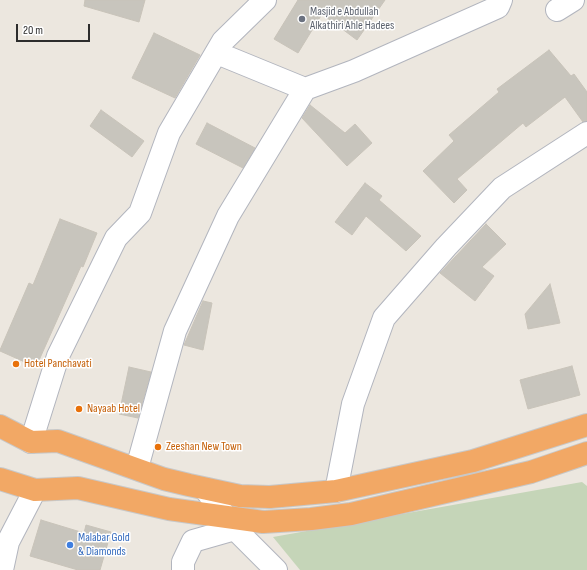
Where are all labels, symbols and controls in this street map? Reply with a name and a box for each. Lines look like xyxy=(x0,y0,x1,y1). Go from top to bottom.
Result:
place label: Masjid e Abdullah Alkathiri Ahle Hadees xyxy=(310,5,394,33)
marker: Masjid e Abdullah Alkathiri Ahle Hadees xyxy=(297,14,307,24)
scale bar xyxy=(18,16,92,42)
text: 20 m xyxy=(23,23,43,38)
place label: Hotel Panchavati xyxy=(24,357,92,371)
marker: Hotel Panchavati xyxy=(11,359,21,369)
place label: Nayaab Hotel xyxy=(87,402,140,416)
marker: Nayaab Hotel xyxy=(74,404,84,414)
place label: Zeeshan New Town xyxy=(166,440,242,454)
marker: Zeeshan New Town xyxy=(153,442,163,452)
place label: Malabar Gold & Diamonds xyxy=(78,531,130,559)
marker: Malabar Gold & Diamonds xyxy=(65,540,75,550)

